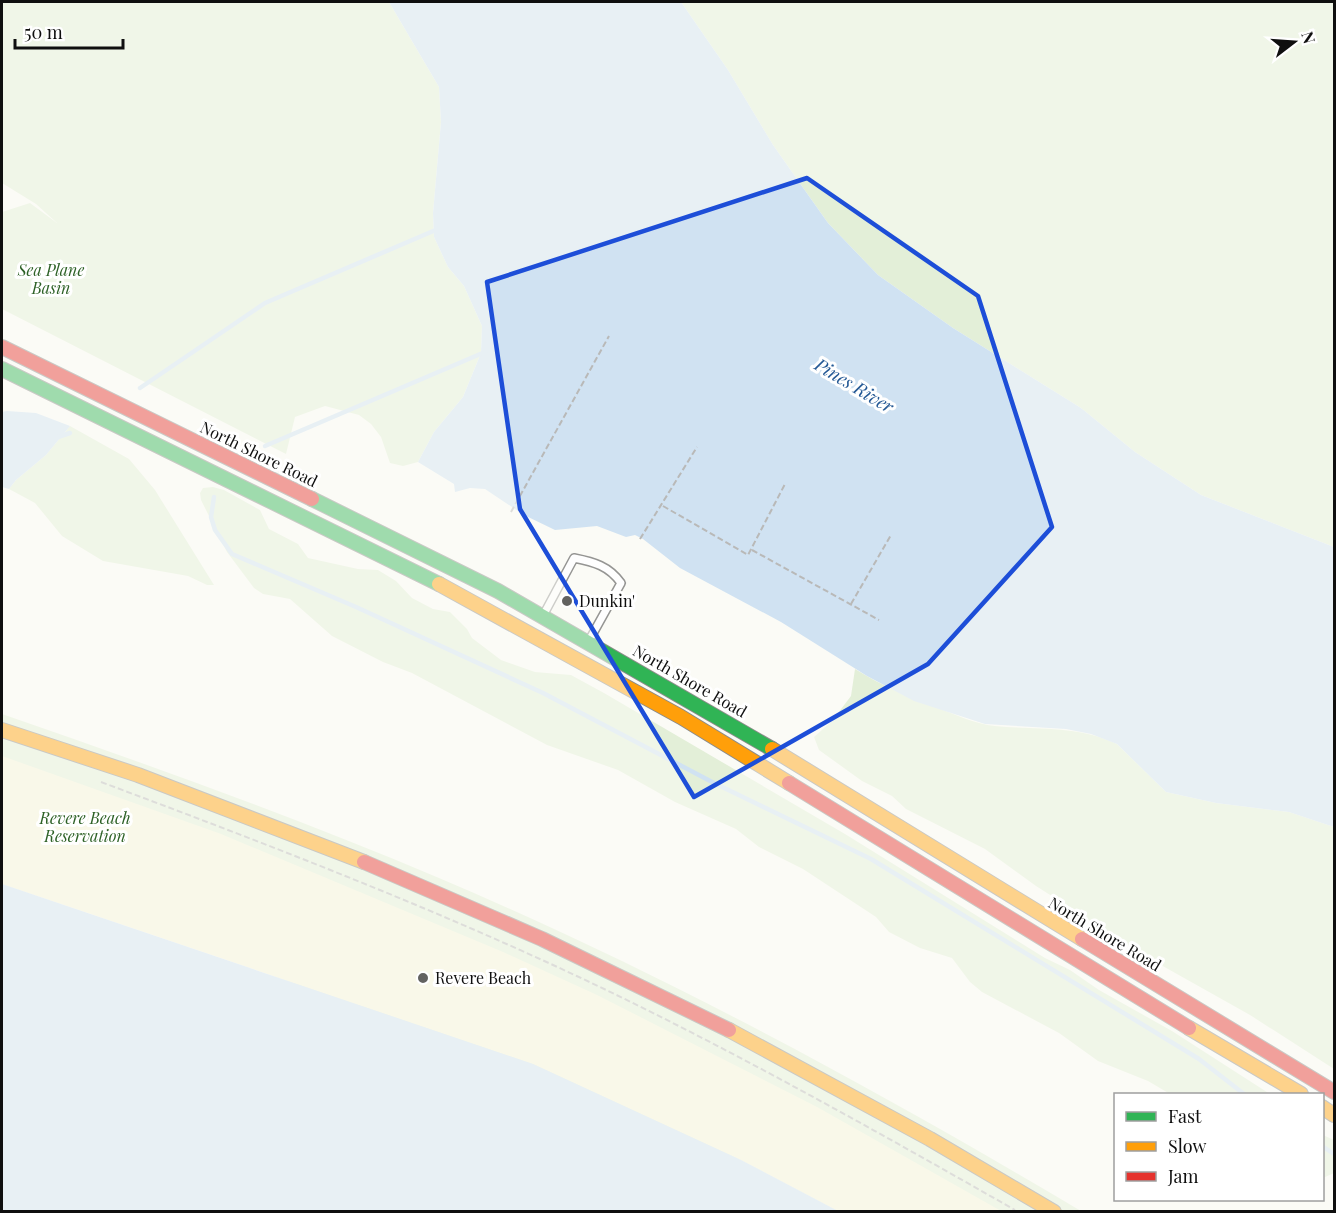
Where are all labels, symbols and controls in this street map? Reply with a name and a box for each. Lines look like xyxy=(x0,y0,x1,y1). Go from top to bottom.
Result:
scale bar xyxy=(15,12,123,50)
north arrow xyxy=(1264,12,1324,72)
text: 50 m xyxy=(24,20,63,44)
text: N xyxy=(1297,29,1321,46)
park label: Sea Plane Basin xyxy=(17,259,84,298)
water label: Pines River xyxy=(810,352,900,419)
street label: North Shore Road xyxy=(197,416,321,491)
place label: Dunkin' xyxy=(579,590,635,611)
marker: Dunkin' xyxy=(560,594,574,608)
street label: North Shore Road xyxy=(630,639,751,722)
park label: Revere Beach Reservation xyxy=(38,807,131,846)
street label: North Shore Road xyxy=(1045,892,1166,976)
place label: Revere Beach xyxy=(435,967,532,988)
marker: Revere Beach xyxy=(416,971,430,985)
legend xyxy=(1114,1093,1324,1201)
text: Fast xyxy=(1168,1104,1202,1128)
text: Slow xyxy=(1168,1134,1206,1158)
text: Jam xyxy=(1167,1164,1198,1188)

